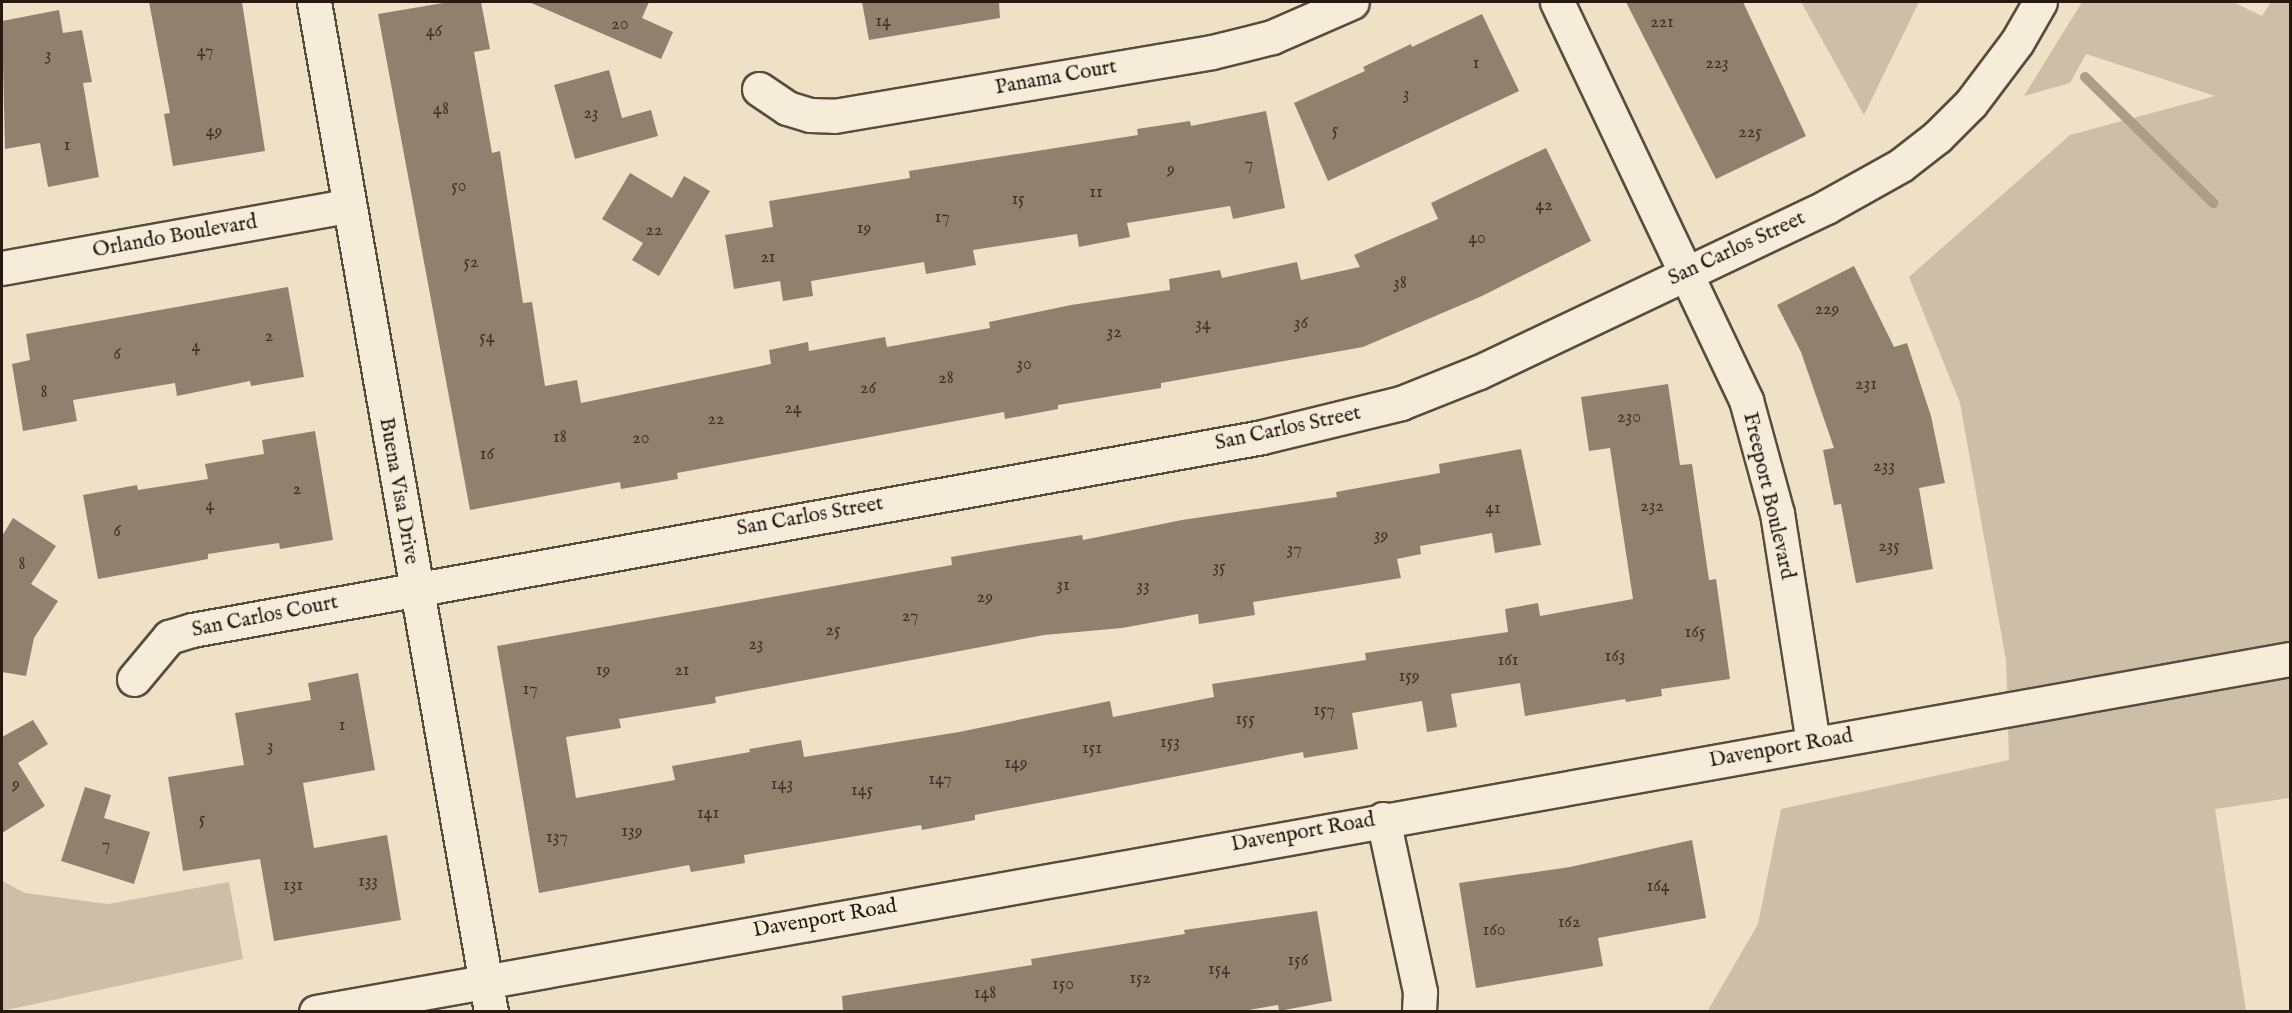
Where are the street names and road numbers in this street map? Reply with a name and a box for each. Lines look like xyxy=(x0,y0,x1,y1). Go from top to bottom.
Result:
street label: Panama Court xyxy=(993,55,1119,101)
street label: San Carlos Street xyxy=(1664,206,1810,292)
street label: Orlando Boulevard xyxy=(91,210,259,264)
street label: San Carlos Street xyxy=(1213,401,1363,457)
street label: Freeport Boulevard xyxy=(1737,410,1799,582)
street label: Buena Visa Drive xyxy=(373,416,423,566)
street label: San Carlos Street xyxy=(735,492,885,542)
street label: San Carlos Court xyxy=(190,590,340,644)
street label: Davenport Road xyxy=(1707,724,1855,774)
street label: Davenport Road xyxy=(1229,808,1377,858)
street label: Davenport Road xyxy=(751,894,899,944)

